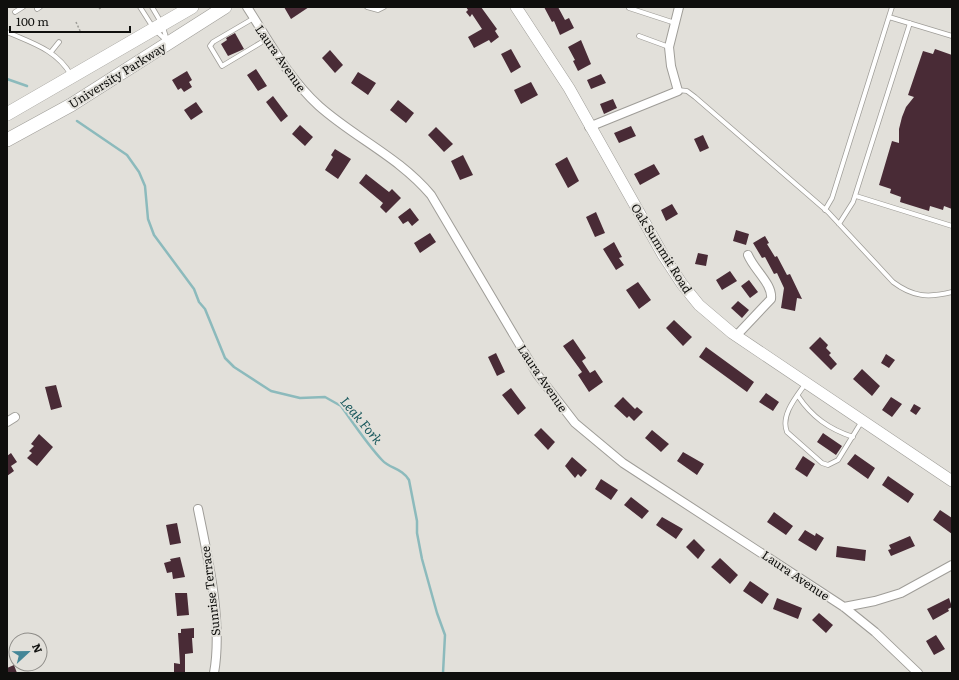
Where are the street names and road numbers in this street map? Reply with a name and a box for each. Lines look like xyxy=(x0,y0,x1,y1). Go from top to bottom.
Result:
street label: Laura Avenue xyxy=(251,21,311,95)
street label: University Parkway xyxy=(65,38,169,112)
street label: Oak Summit Road xyxy=(627,199,697,297)
street label: Laura Avenue xyxy=(514,341,572,415)
street label: Sunrise Terrace xyxy=(196,545,224,637)
street label: Laura Avenue xyxy=(759,546,833,604)

